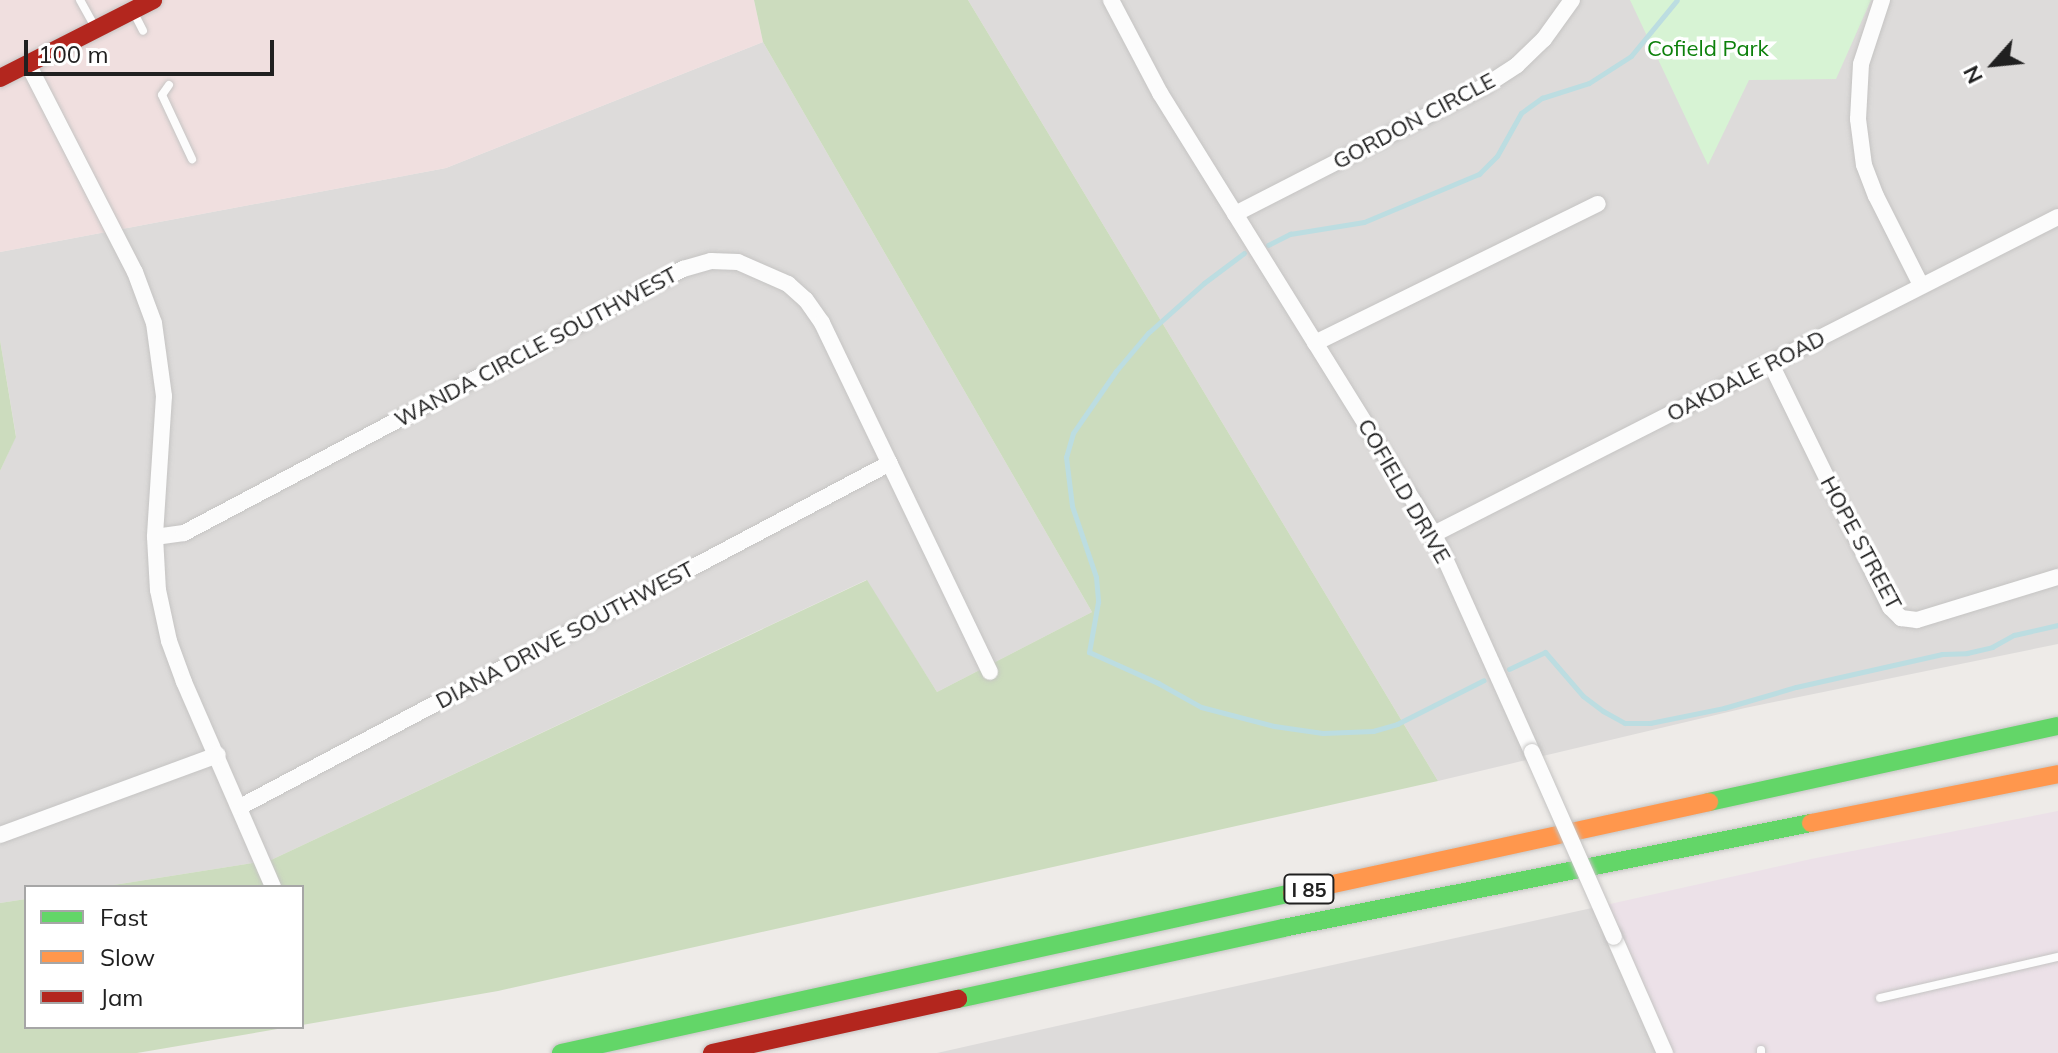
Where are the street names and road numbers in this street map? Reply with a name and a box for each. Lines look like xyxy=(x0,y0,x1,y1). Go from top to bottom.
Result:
street label: GORDON CIRCLE xyxy=(1328,67,1500,175)
street label: WANDA CIRCLE SOUTHWEST xyxy=(390,261,682,433)
street label: OAKDALE ROAD xyxy=(1662,325,1830,427)
street label: COFIELD DRIVE xyxy=(1352,414,1456,568)
street label: HOPE STREET xyxy=(1815,472,1907,614)
street label: DIANA DRIVE SOUTHWEST xyxy=(431,556,699,714)
road number: I 85 xyxy=(1283,873,1335,905)

